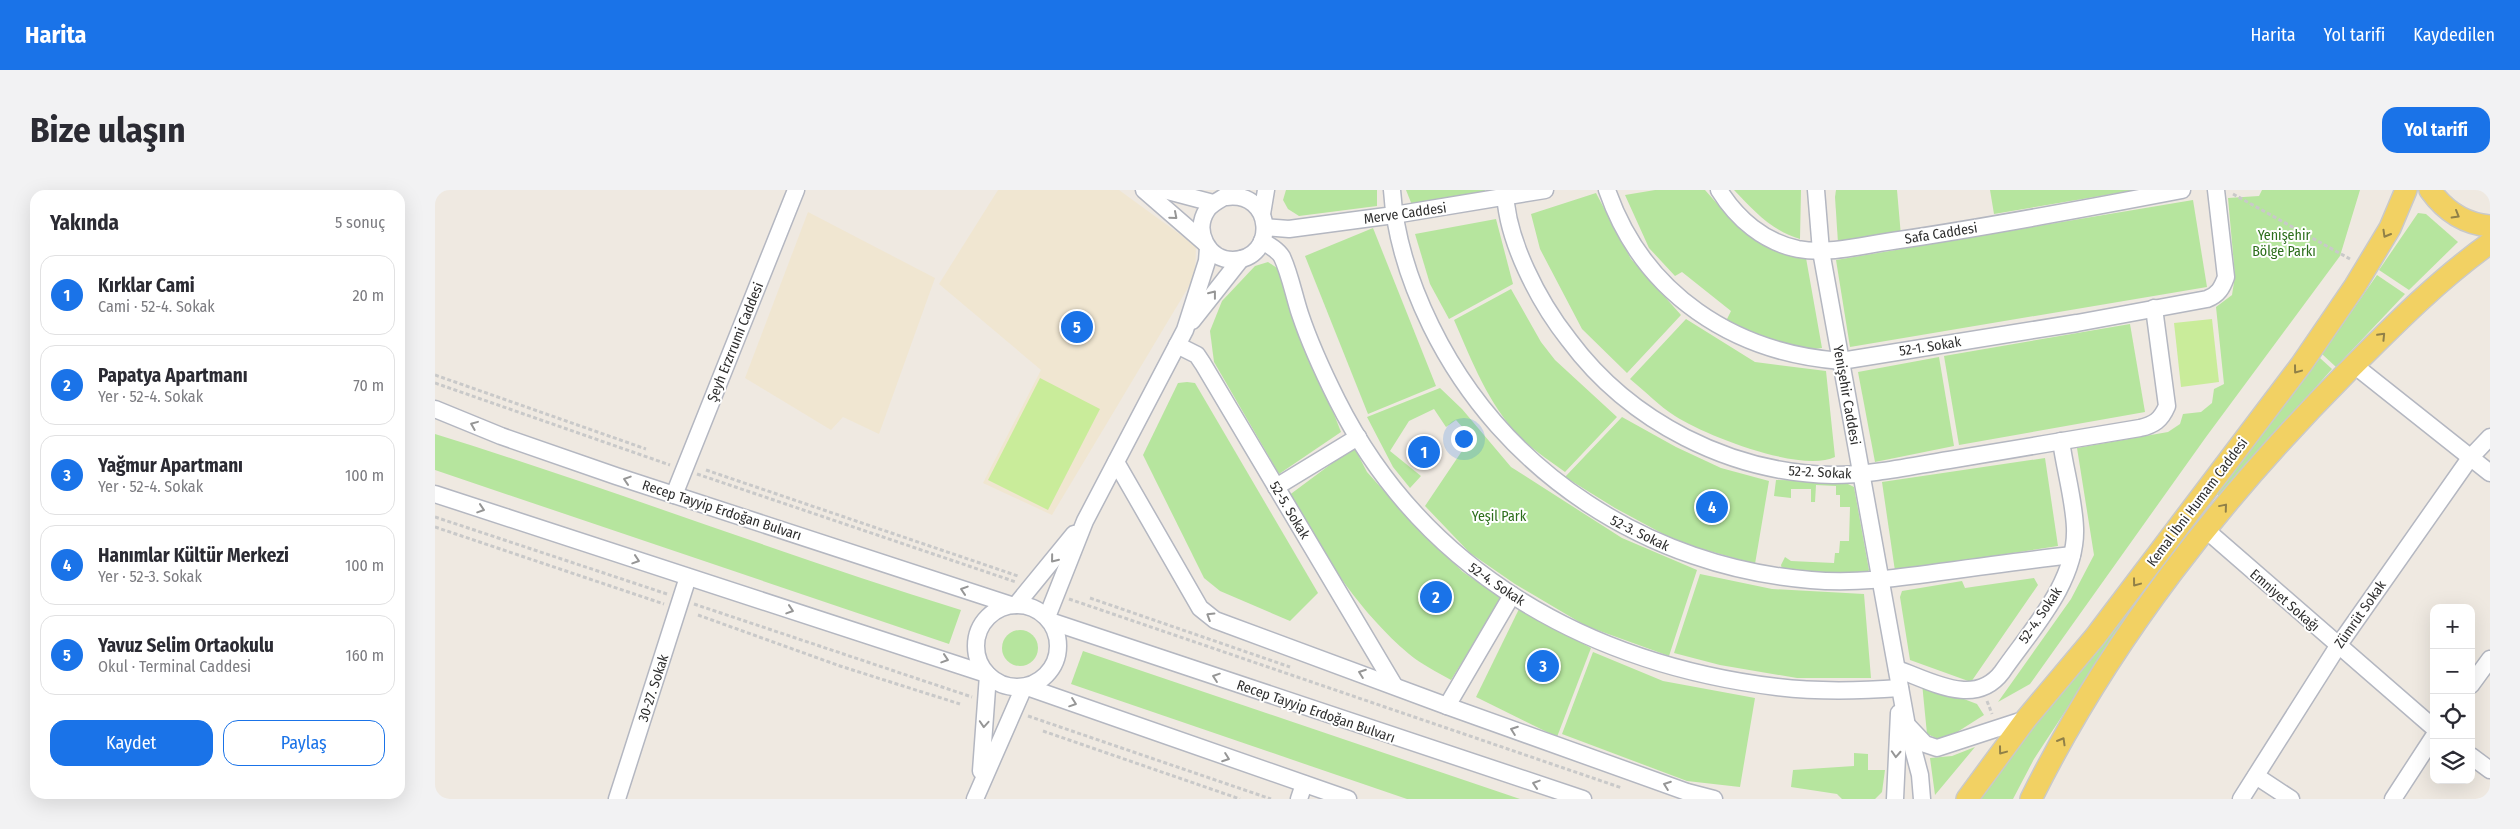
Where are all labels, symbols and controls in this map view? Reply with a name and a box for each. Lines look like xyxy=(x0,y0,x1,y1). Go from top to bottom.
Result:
text: Harita xyxy=(25,21,87,49)
text: Harita xyxy=(2250,24,2296,46)
text: Yol tarifi xyxy=(2324,24,2385,46)
text: Kaydedilen xyxy=(2413,24,2495,46)
button: Yol tarifi xyxy=(2382,107,2490,153)
text: Bize ulaşın xyxy=(30,109,185,151)
street label: Merve Caddesi xyxy=(1363,199,1448,228)
one-way arrow xyxy=(2450,209,2459,219)
text: Yakında xyxy=(50,210,119,236)
one-way arrow xyxy=(1169,211,1178,220)
text: 5 sonuç xyxy=(335,213,385,232)
street label: Safa Caddesi xyxy=(1904,219,1979,248)
park label: Yenişehir Bölge Parkı xyxy=(2252,227,2316,260)
one-way arrow xyxy=(2382,229,2392,238)
text: Kırklar Cami xyxy=(98,274,195,297)
street label: Şeyh Erzrrumi Caddesi xyxy=(704,280,767,404)
text: 1 xyxy=(64,286,70,305)
text: 20 m xyxy=(353,286,384,305)
one-way arrow xyxy=(1207,291,1216,300)
text: Cami · 52-4. Sokak xyxy=(98,297,215,316)
pin: 5 xyxy=(1061,308,1093,346)
street label: 52-1. Sokak xyxy=(1898,333,1963,360)
one-way arrow xyxy=(2376,333,2385,342)
street label: Yenişehir Caddesi xyxy=(1829,344,1864,446)
text: Papatya Apartmanı xyxy=(98,364,248,387)
one-way arrow xyxy=(2294,364,2303,374)
text: 2 xyxy=(63,376,71,395)
text: 70 m xyxy=(353,376,384,395)
text: Yer · 52-4. Sokak xyxy=(98,387,203,406)
one-way arrow xyxy=(470,420,479,431)
your location xyxy=(1451,426,1477,452)
pin: 1 xyxy=(1408,433,1440,471)
street label: Kemal İbni Humam Caddesi xyxy=(2143,435,2251,570)
text: Yağmur Apartmanı xyxy=(98,454,243,477)
street label: 52-2. Sokak xyxy=(1788,462,1852,483)
text: 3 xyxy=(63,466,71,485)
text: 100 m xyxy=(345,466,384,485)
one-way arrow xyxy=(623,475,632,485)
text: Yer · 52-4. Sokak xyxy=(98,477,203,496)
street label: Recep Tayyip Erdoğan Bulvarı xyxy=(640,477,804,544)
street label: 52-5. Sokak xyxy=(1266,478,1314,543)
pin: 4 xyxy=(1696,488,1728,526)
one-way arrow xyxy=(2218,503,2227,512)
one-way arrow xyxy=(477,504,485,514)
park label: Yeşil Park xyxy=(1472,508,1527,525)
street label: 52-3. Sokak xyxy=(1608,512,1672,555)
text: Hanımlar Kültür Merkezi xyxy=(98,544,289,567)
one-way arrow xyxy=(1051,553,1060,562)
one-way arrow xyxy=(631,554,640,564)
text: 4 xyxy=(63,556,71,575)
text: 100 m xyxy=(345,556,384,575)
street label: 52-4. Sokak xyxy=(1465,559,1529,610)
street label: Emniyet Sokağı xyxy=(2246,566,2323,635)
text: Yer · 52-3. Sokak xyxy=(98,567,202,586)
one-way arrow xyxy=(2133,577,2141,586)
street label: Zümrüt Sokak xyxy=(2331,577,2390,651)
pin: 2 xyxy=(1420,578,1452,616)
street label: 52-4. Sokak xyxy=(2015,583,2066,647)
one-way arrow xyxy=(961,586,969,596)
one-way arrow xyxy=(786,604,794,614)
map controls xyxy=(2430,604,2475,784)
button: + xyxy=(2430,604,2475,649)
one-way arrow xyxy=(1207,613,1216,622)
text: Yavuz Selim Ortaokulu xyxy=(98,634,274,657)
text: 5 xyxy=(63,646,71,665)
text: 160 m xyxy=(345,646,384,665)
pin: 3 xyxy=(1527,647,1559,685)
button: − xyxy=(2430,649,2475,694)
street label: 30-27. Sokak xyxy=(635,652,673,724)
one-way arrow xyxy=(940,654,949,664)
text: Okul · Terminal Caddesi xyxy=(98,657,251,676)
one-way arrow xyxy=(1358,669,1367,679)
one-way arrow xyxy=(1213,672,1221,682)
street label: Recep Tayyip Erdoğan Bulvarı xyxy=(1234,676,1397,747)
button: locate xyxy=(2430,694,2475,739)
one-way arrow xyxy=(1068,697,1077,707)
button: Kaydet xyxy=(50,720,213,766)
button: Paylaş xyxy=(223,720,385,766)
one-way arrow xyxy=(979,720,990,728)
one-way arrow xyxy=(1511,726,1519,736)
one-way arrow xyxy=(2056,737,2066,746)
button: layers xyxy=(2430,739,2475,784)
one-way arrow xyxy=(1999,746,2008,755)
one-way arrow xyxy=(1891,751,1902,759)
one-way arrow xyxy=(1221,752,1230,762)
one-way arrow xyxy=(1533,780,1541,790)
one-way arrow xyxy=(1664,781,1672,791)

